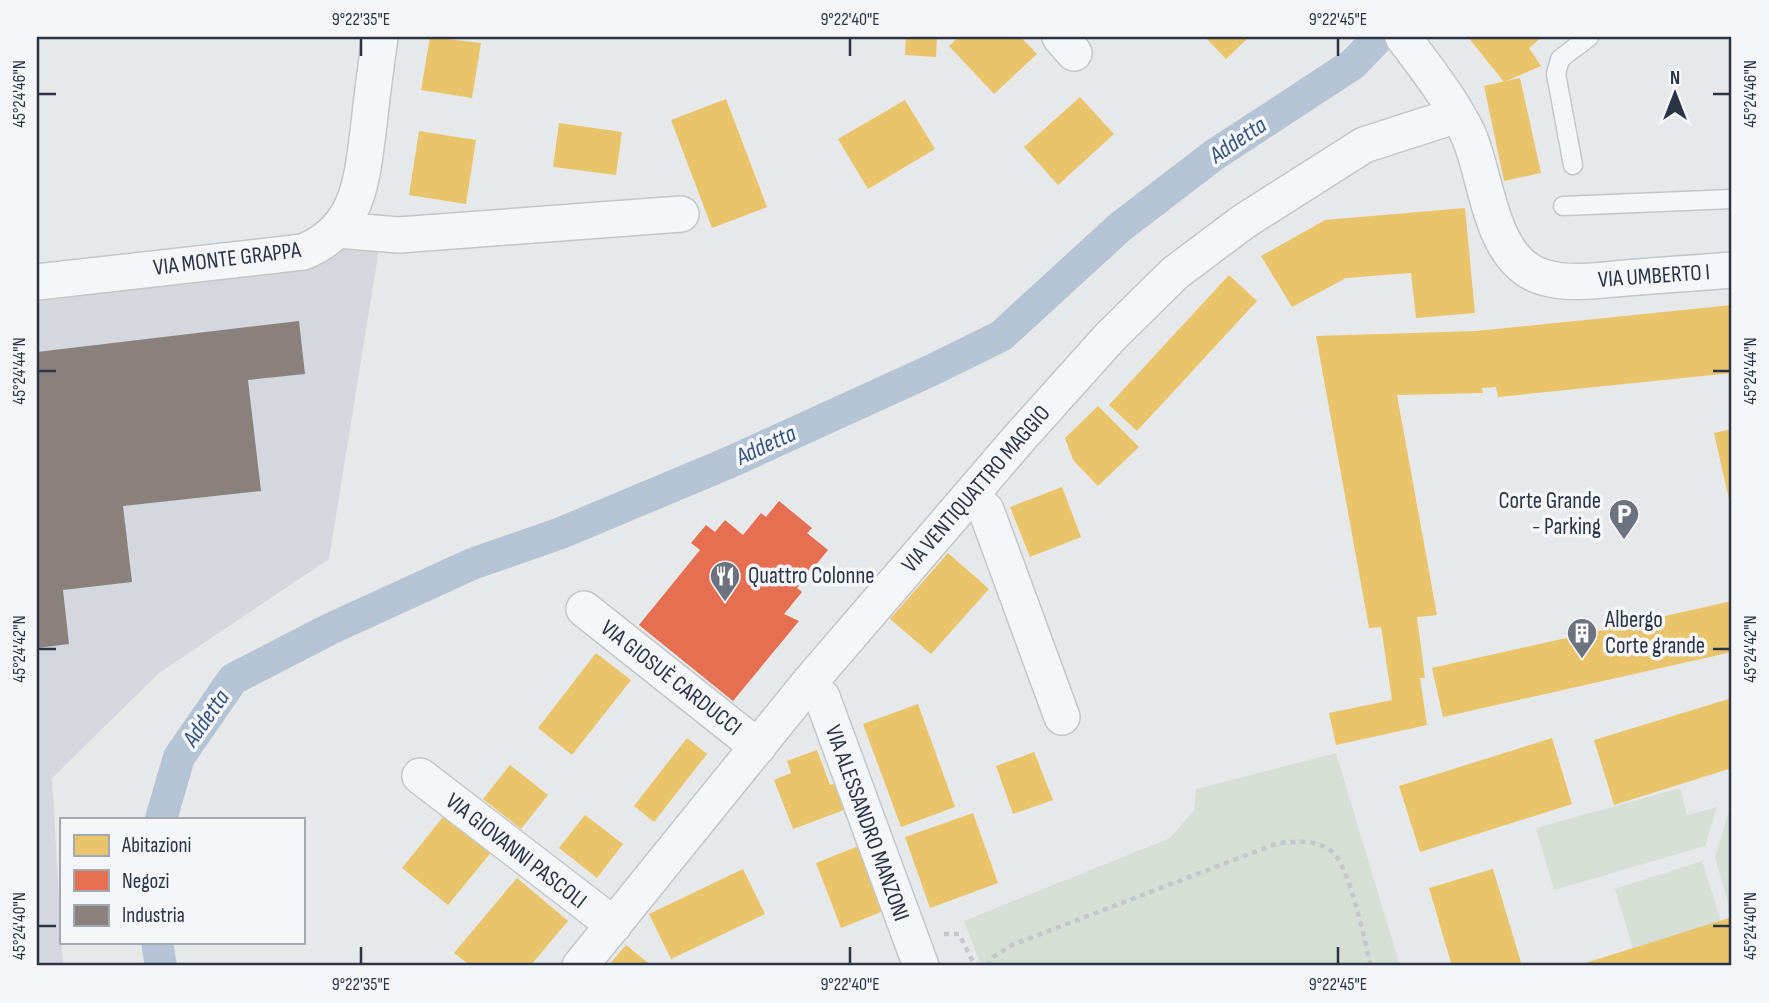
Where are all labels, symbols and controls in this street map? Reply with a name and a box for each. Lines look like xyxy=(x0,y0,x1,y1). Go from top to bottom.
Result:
text: 9°22'35"E xyxy=(332,9,390,30)
text: 9°22'40"E xyxy=(820,9,880,30)
text: 9°22'45"E xyxy=(1309,9,1367,30)
text: 45°24'46"N xyxy=(9,60,30,128)
north arrow xyxy=(1640,60,1710,130)
text: 45°24'46"N xyxy=(1740,60,1761,128)
text: N xyxy=(1670,67,1680,90)
water label: Addetta xyxy=(1203,110,1272,170)
street label: VIA MONTE GRAPPA xyxy=(152,236,302,282)
street label: VIA UMBERTO I xyxy=(1597,258,1711,294)
text: 45°24'44"N xyxy=(9,337,30,405)
text: 45°24'44"N xyxy=(1740,337,1761,405)
street label: VIA VENTIQUATTRO MAGGIO xyxy=(896,400,1056,578)
water label: Addetta xyxy=(731,419,801,472)
place label: Corte Grande - Parking xyxy=(1499,487,1601,541)
parking icon: Corte Grande - Parking xyxy=(1607,497,1641,541)
restaurant icon: Quattro Colonne xyxy=(708,559,742,603)
place label: Quattro Colonne xyxy=(748,562,875,590)
place label: Albergo Corte grande xyxy=(1604,606,1705,660)
street label: VIA GIOSUÈ CARDUCCI xyxy=(595,614,747,742)
text: 45°24'42"N xyxy=(9,615,30,683)
text: 45°24'42"N xyxy=(1740,615,1761,683)
building icon: Albergo Corte grande xyxy=(1565,616,1599,660)
water label: Addetta xyxy=(176,684,236,753)
street label: VIA ALESSANDRO MANZONI xyxy=(819,721,915,925)
street label: VIA GIOVANNI PASCOLI xyxy=(440,787,592,915)
legend xyxy=(60,818,304,944)
text: Abitazioni xyxy=(121,833,191,858)
text: Negozi xyxy=(122,869,169,894)
text: 45°24'40"N xyxy=(9,892,30,960)
text: 45°24'40"N xyxy=(1740,892,1761,960)
text: Industria xyxy=(122,903,185,928)
text: 9°22'35"E xyxy=(332,974,390,995)
text: 9°22'40"E xyxy=(820,974,880,995)
text: 9°22'45"E xyxy=(1309,974,1367,995)

